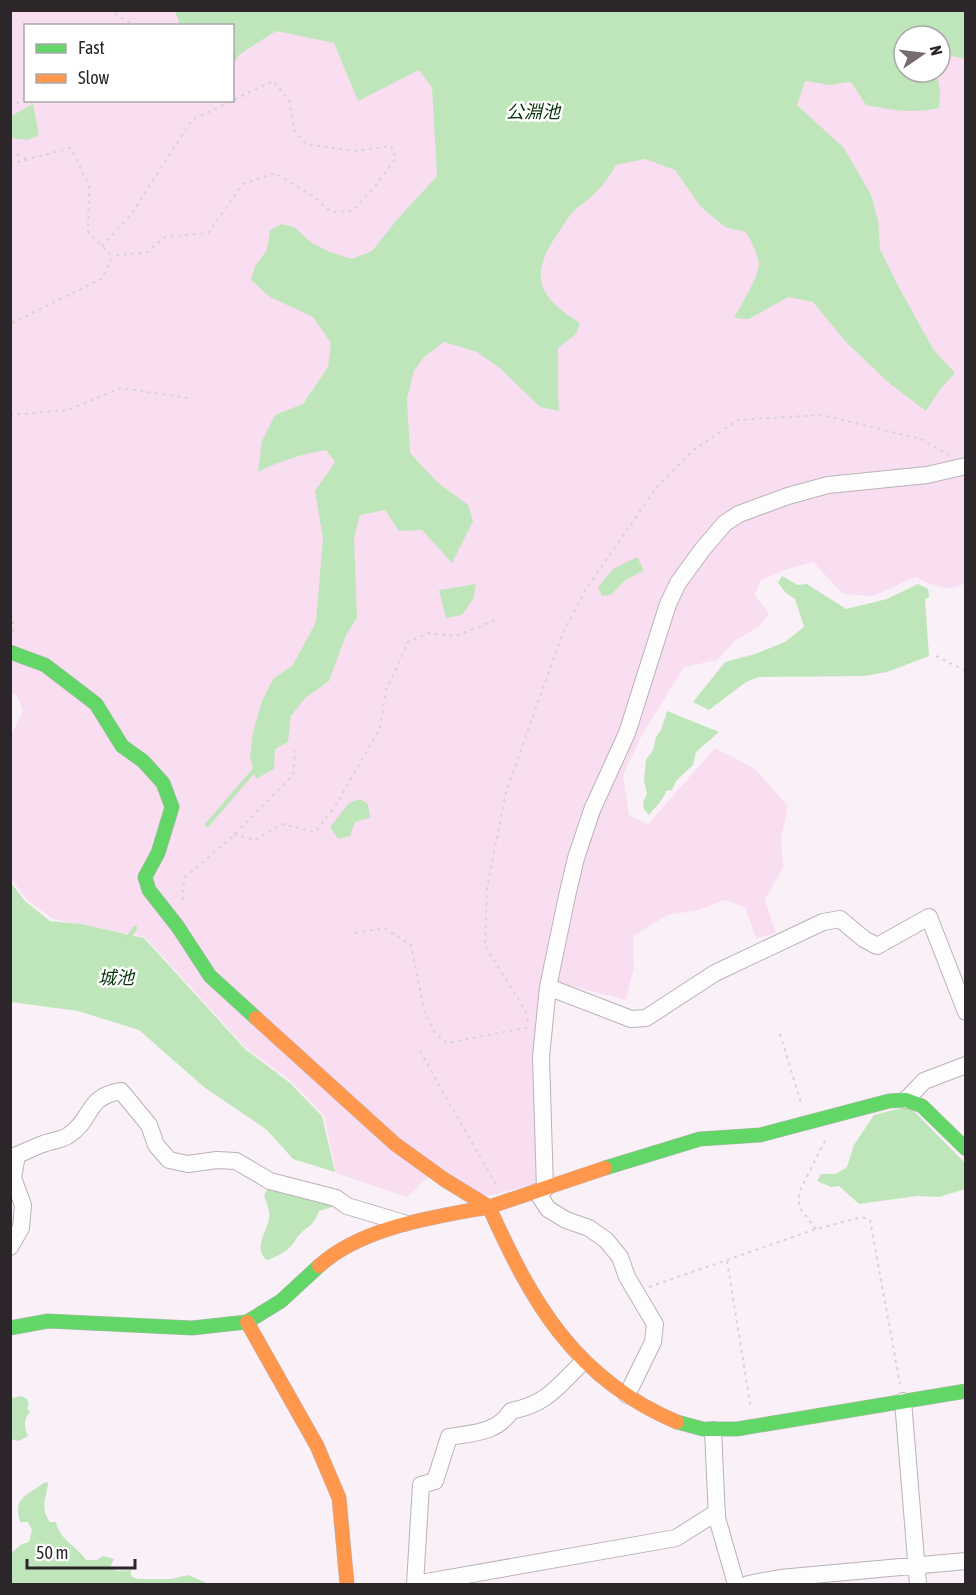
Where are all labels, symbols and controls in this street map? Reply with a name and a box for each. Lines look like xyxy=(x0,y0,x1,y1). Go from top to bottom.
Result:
legend xyxy=(24,24,234,102)
north arrow xyxy=(892,24,952,84)
text: Fast xyxy=(78,37,105,58)
text: N xyxy=(927,44,946,57)
text: Slow xyxy=(78,67,109,88)
water label: 公淵池 xyxy=(506,101,562,122)
water label: 城池 xyxy=(98,967,136,988)
scale bar xyxy=(27,1532,135,1570)
text: 50 m xyxy=(36,1542,68,1563)

